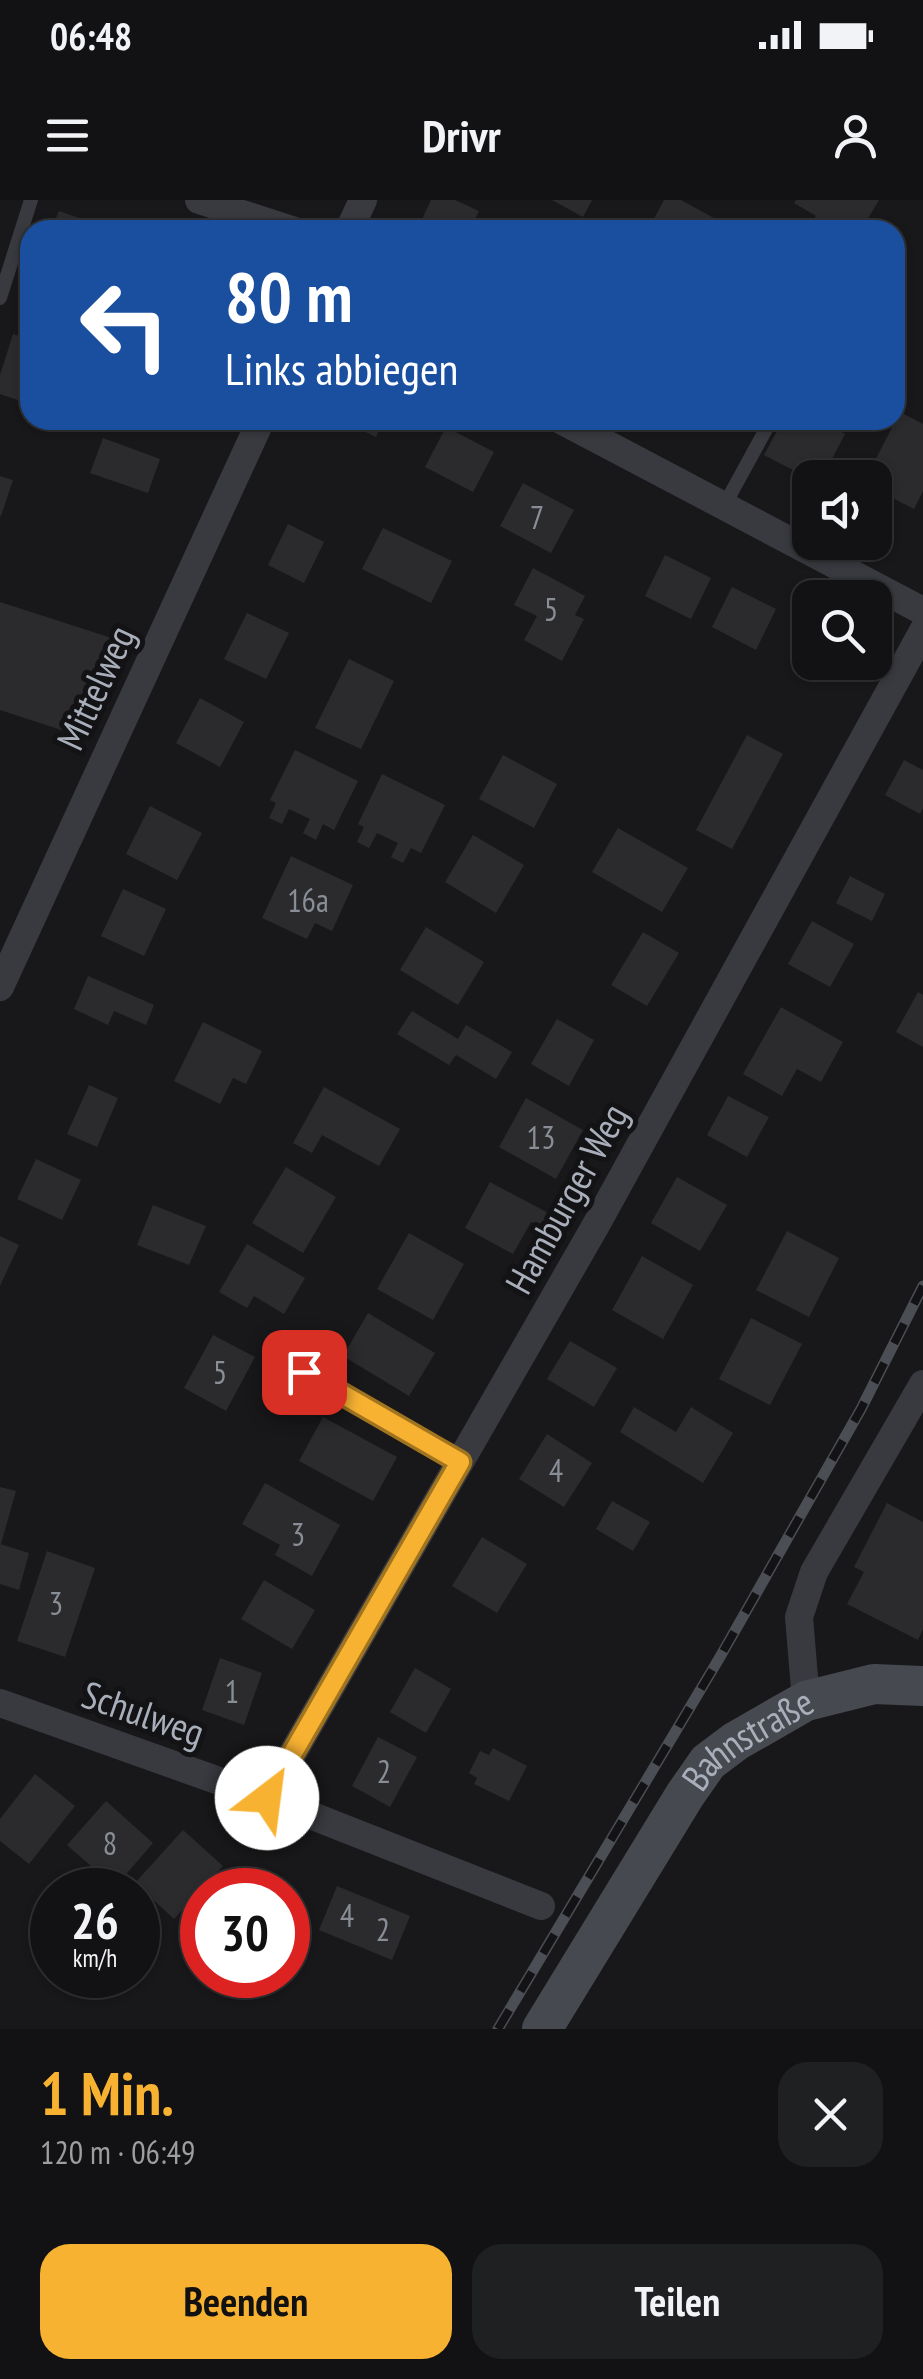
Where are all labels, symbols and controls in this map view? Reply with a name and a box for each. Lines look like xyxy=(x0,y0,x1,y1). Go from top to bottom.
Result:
text: 06:48 xyxy=(50,11,132,60)
text: Drivr xyxy=(422,106,501,164)
icon: menu xyxy=(40,108,95,163)
icon: person xyxy=(828,108,883,163)
text: 80 m xyxy=(225,251,353,341)
icon: left xyxy=(60,260,190,390)
text: Links abbiegen xyxy=(225,339,458,397)
map controls xyxy=(792,460,892,680)
button: sound xyxy=(792,460,892,560)
house number: 7 xyxy=(530,496,544,538)
button: search xyxy=(792,580,892,680)
house number: 5 xyxy=(544,588,558,630)
street label: Mittelweg xyxy=(45,617,145,757)
house number: 16a xyxy=(287,879,329,921)
street label: Hamburger Weg xyxy=(493,1095,638,1302)
house number: 13 xyxy=(527,1116,555,1158)
pin xyxy=(262,1330,347,1415)
icon: arrive xyxy=(277,1345,332,1400)
house number: 5 xyxy=(213,1351,227,1393)
house number: 4 xyxy=(549,1449,563,1491)
house number: 3 xyxy=(291,1513,305,1555)
house number: 3 xyxy=(49,1582,63,1624)
street label: Schulweg xyxy=(76,1669,211,1756)
house number: 1 xyxy=(225,1670,239,1712)
street label: Bahnstraße xyxy=(670,1676,822,1799)
position arrow xyxy=(215,1746,319,1850)
house number: 2 xyxy=(377,1750,391,1792)
house number: 8 xyxy=(103,1822,117,1864)
speed limit sign: 30 xyxy=(180,1868,310,1998)
text: 26 xyxy=(71,1888,119,1953)
house number: 4 xyxy=(340,1894,354,1936)
house number: 2 xyxy=(376,1908,390,1950)
text: km/h xyxy=(73,1942,117,1974)
text: 1 Min. xyxy=(40,2054,174,2132)
button: close xyxy=(778,2062,883,2167)
text: 120 m · 06:49 xyxy=(40,2131,195,2173)
button: Beenden xyxy=(40,2244,452,2359)
button: Teilen xyxy=(472,2244,883,2359)

